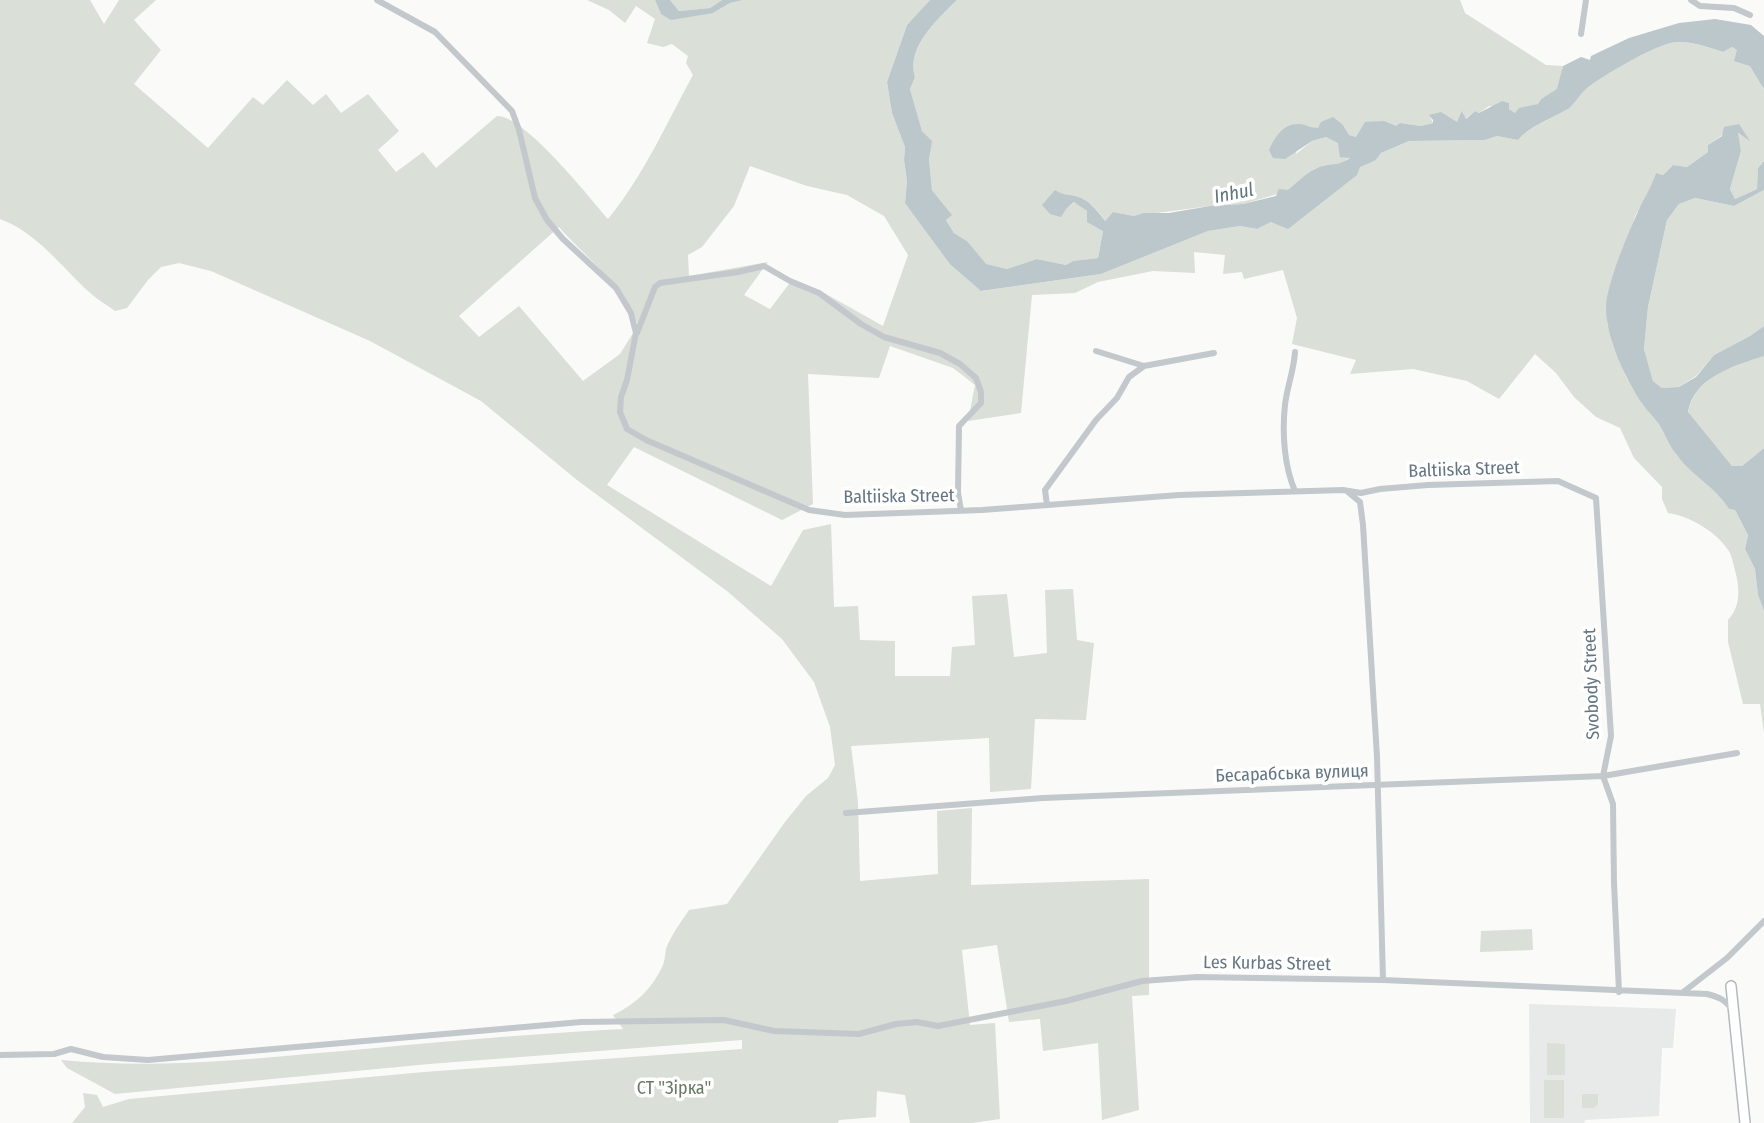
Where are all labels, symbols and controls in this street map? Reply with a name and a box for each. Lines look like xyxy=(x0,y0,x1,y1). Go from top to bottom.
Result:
water label: Inhul xyxy=(1212,179,1256,209)
street label: Baltiiska Street xyxy=(1408,457,1520,483)
street label: Baltiiska Street xyxy=(843,485,955,509)
street label: Svobody Street xyxy=(1579,628,1605,740)
street label: Бесарабська вулиця xyxy=(1215,761,1369,787)
street label: Les Kurbas Street xyxy=(1203,952,1331,976)
park label: СТ "Зірка" xyxy=(637,1078,711,1100)

